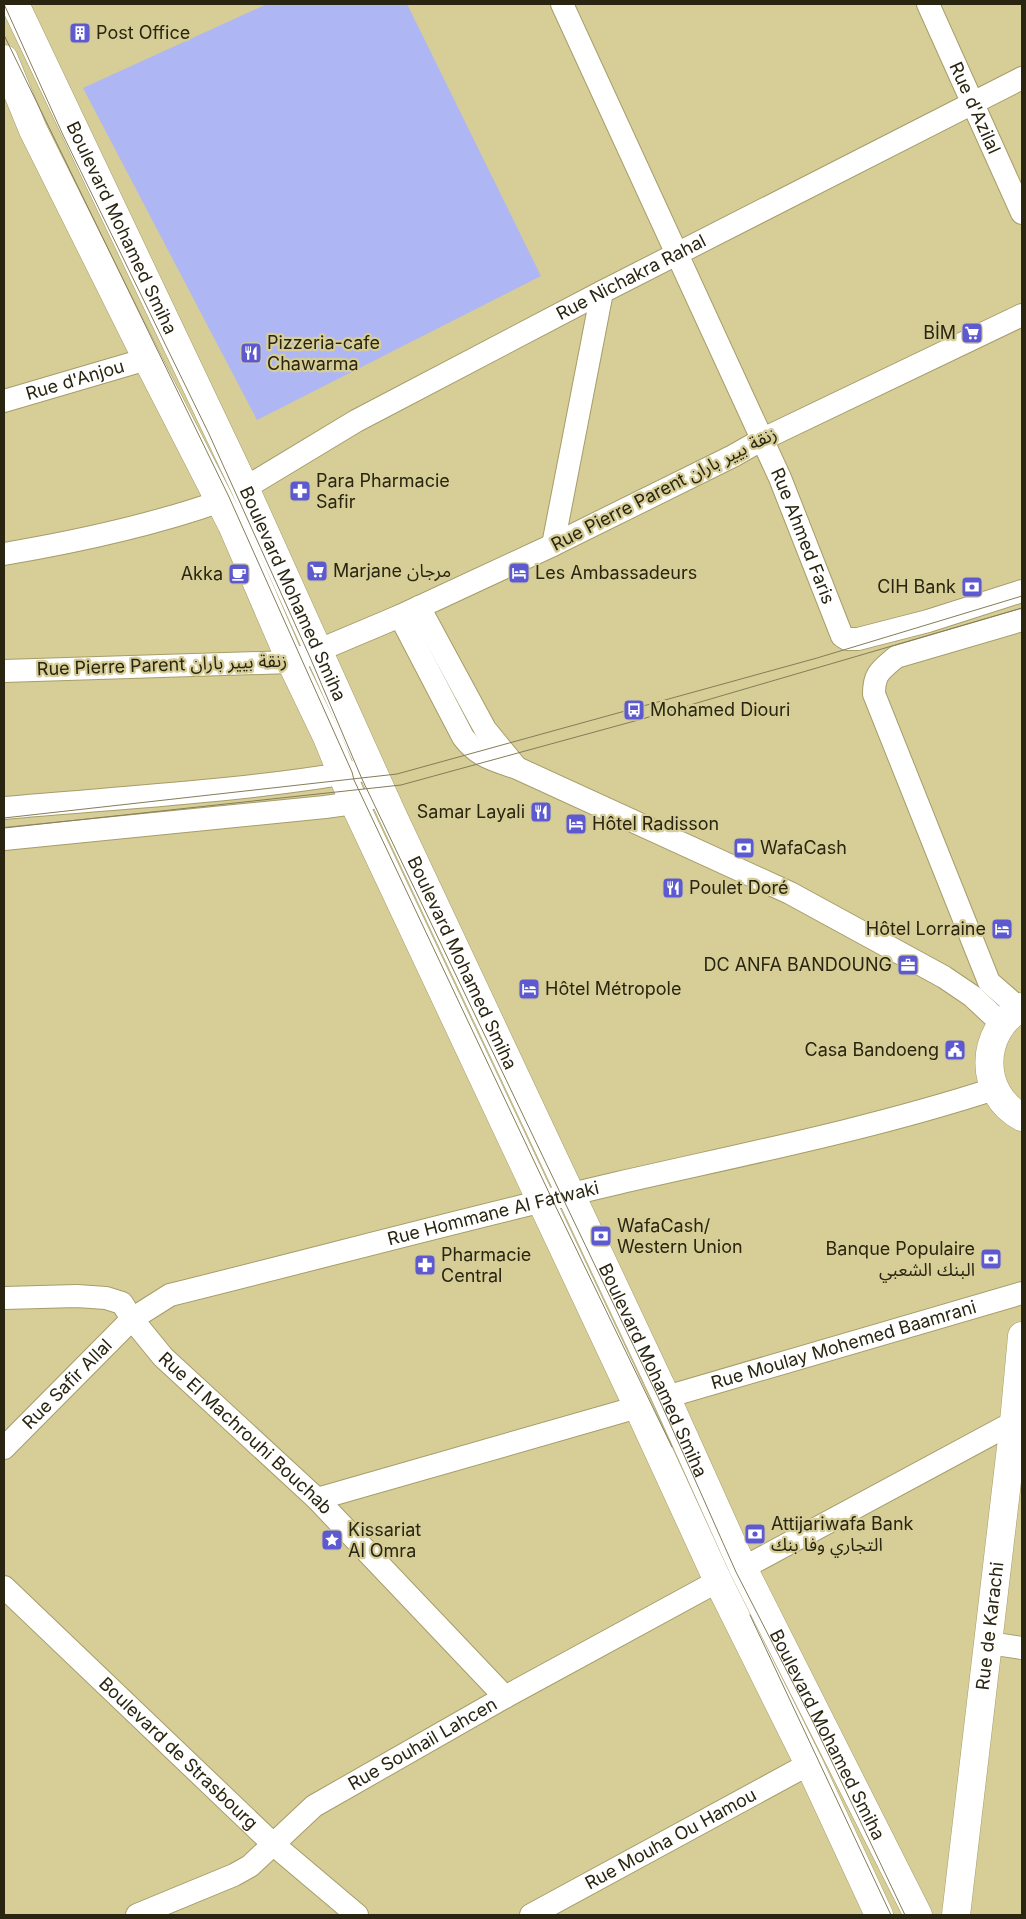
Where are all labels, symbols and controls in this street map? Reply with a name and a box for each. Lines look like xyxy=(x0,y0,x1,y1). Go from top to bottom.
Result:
building icon: Post Office xyxy=(68,21,92,45)
place label: Post Office xyxy=(96,22,190,43)
street label: Rue d'Azilal xyxy=(945,59,1005,157)
street label: Boulevard Mohamed Smiha xyxy=(62,118,181,338)
street label: Rue Nichakra Rahal xyxy=(553,230,709,324)
place label: BİM xyxy=(923,321,956,343)
supermarket icon: BİM xyxy=(960,321,984,345)
place label: Pizzeria-cafe Chawarma xyxy=(267,332,380,374)
restaurant icon: Pizzeria-cafe Chawarma xyxy=(239,341,263,365)
street label: Rue d'Anjou xyxy=(23,355,127,404)
street label: Rue Pierre Parent زنقة بيير باران xyxy=(547,422,781,556)
street label: Rue Ahmed Faris xyxy=(767,464,839,607)
place label: Para Pharmacie Safir xyxy=(316,470,450,512)
pharmacy icon: Para Pharmacie Safir xyxy=(288,479,312,503)
street label: Boulevard Mohamed Smiha xyxy=(236,483,351,704)
supermarket icon: Marjane مرجان xyxy=(305,559,329,583)
place label: Marjane مرجان xyxy=(333,560,451,582)
hotel icon: Les Ambassadeurs xyxy=(507,561,531,585)
cafe icon: Akka xyxy=(227,562,251,586)
place label: Les Ambassadeurs xyxy=(535,562,697,583)
place label: Akka xyxy=(181,563,223,584)
bank icon: CIH Bank xyxy=(960,575,984,599)
place label: CIH Bank xyxy=(877,576,956,597)
street label: Rue Pierre Parent زنقة بيير باران xyxy=(37,650,287,680)
bus stop icon: Mohamed Diouri xyxy=(622,698,646,722)
place label: Mohamed Diouri xyxy=(650,699,790,720)
restaurant icon: Samar Layali xyxy=(529,800,553,824)
place label: Samar Layali xyxy=(417,801,525,822)
hotel icon: Hôtel Radisson xyxy=(564,812,588,836)
place label: Hôtel Radisson xyxy=(592,813,719,834)
bank icon: WafaCash xyxy=(732,836,756,860)
place label: WafaCash xyxy=(760,837,847,858)
street label: Boulevard Mohamed Smiha xyxy=(403,853,522,1073)
restaurant icon: Poulet Doré xyxy=(661,876,685,900)
place label: Poulet Doré xyxy=(689,877,788,898)
hotel icon: Hôtel Lorraine xyxy=(990,917,1014,941)
place label: Hôtel Lorraine xyxy=(866,918,986,939)
office icon: DC ANFA BANDOUNG xyxy=(896,953,920,977)
place label: DC ANFA BANDOUNG xyxy=(703,954,892,975)
hotel icon: Hôtel Métropole xyxy=(517,977,541,1001)
place label: Hôtel Métropole xyxy=(545,978,681,999)
public building icon: Casa Bandoeng xyxy=(943,1038,967,1062)
place label: Casa Bandoeng xyxy=(805,1039,939,1060)
street label: Rue Hommane Al Fatwaki xyxy=(385,1177,601,1249)
place label: WafaCash/ Western Union xyxy=(617,1215,743,1257)
bank icon: WafaCash/ Western Union xyxy=(589,1224,613,1248)
place label: Banque Populaire البنك الشعبي xyxy=(826,1238,975,1283)
place label: Pharmacie Central xyxy=(441,1244,531,1286)
bank icon: Banque Populaire البنك الشعبي xyxy=(979,1247,1003,1271)
pharmacy icon: Pharmacie Central xyxy=(413,1253,437,1277)
street label: Boulevard Mohamed Smiha xyxy=(595,1260,712,1480)
street label: Rue Moulay Mohemed Baamrani xyxy=(708,1296,978,1393)
street label: Rue Safir Allal xyxy=(18,1334,116,1433)
street label: Rue El Machrouhi Bouchab xyxy=(155,1347,337,1518)
place label: Attijariwafa Bank التجاري وفا بنك xyxy=(771,1513,914,1558)
place label: Kissariat Al Omra xyxy=(348,1519,421,1561)
bank icon: Attijariwafa Bank التجاري وفا بنك xyxy=(743,1522,767,1546)
place icon: Kissariat Al Omra xyxy=(320,1528,344,1552)
street label: Rue de Karachi xyxy=(972,1561,1007,1691)
street label: Boulevard Mohamed Smiha xyxy=(766,1626,889,1843)
street label: Boulevard de Strasbourg xyxy=(95,1673,262,1834)
street label: Rue Souhail Lahcen xyxy=(344,1693,500,1794)
street label: Rue Mouha Ou Hamou xyxy=(581,1784,760,1894)

